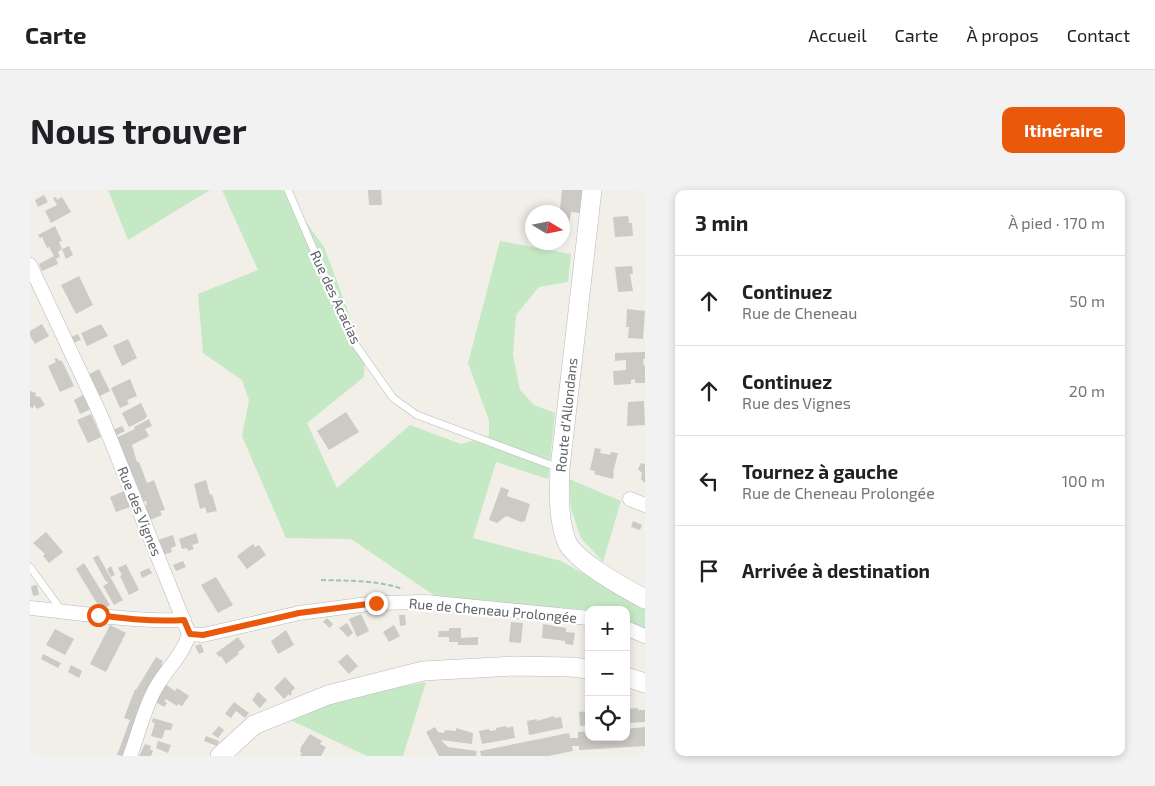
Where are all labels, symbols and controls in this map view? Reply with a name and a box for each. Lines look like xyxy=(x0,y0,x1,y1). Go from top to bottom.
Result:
text: Carte xyxy=(25,20,86,49)
text: Accueil xyxy=(808,24,867,46)
text: Carte xyxy=(895,24,938,46)
text: À propos xyxy=(966,24,1039,46)
text: Contact xyxy=(1067,24,1130,46)
button: Itinéraire xyxy=(1002,107,1125,153)
text: Nous trouver xyxy=(30,109,247,151)
north arrow xyxy=(525,205,570,250)
text: 3 min xyxy=(695,210,748,235)
text: À pied · 170 m xyxy=(1008,213,1105,232)
street label: Rue des Acacias xyxy=(307,248,365,346)
text: Continuez xyxy=(742,280,832,303)
icon: ahead xyxy=(695,287,723,315)
text: 50 m xyxy=(1069,291,1105,310)
text: Rue de Cheneau xyxy=(742,303,857,322)
street label: Route d'Allondans xyxy=(552,357,580,473)
text: Continuez xyxy=(742,370,832,393)
icon: ahead xyxy=(695,377,723,405)
text: 20 m xyxy=(1069,381,1105,400)
text: Rue des Vignes xyxy=(742,393,851,412)
text: Tournez à gauche xyxy=(742,460,898,483)
street label: Rue des Vignes xyxy=(114,464,166,558)
icon: left xyxy=(695,467,723,495)
text: 100 m xyxy=(1062,471,1105,490)
text: Rue de Cheneau Prolongée xyxy=(742,483,935,502)
icon: arrive xyxy=(695,557,723,585)
text: Arrivée à destination xyxy=(742,559,930,582)
route end xyxy=(365,592,388,615)
street label: Rue de Cheneau Prolongée xyxy=(408,594,578,626)
route start xyxy=(87,604,110,627)
map controls xyxy=(585,606,630,741)
button: + xyxy=(585,606,630,651)
button: − xyxy=(585,651,630,696)
button: locate xyxy=(585,696,630,741)

